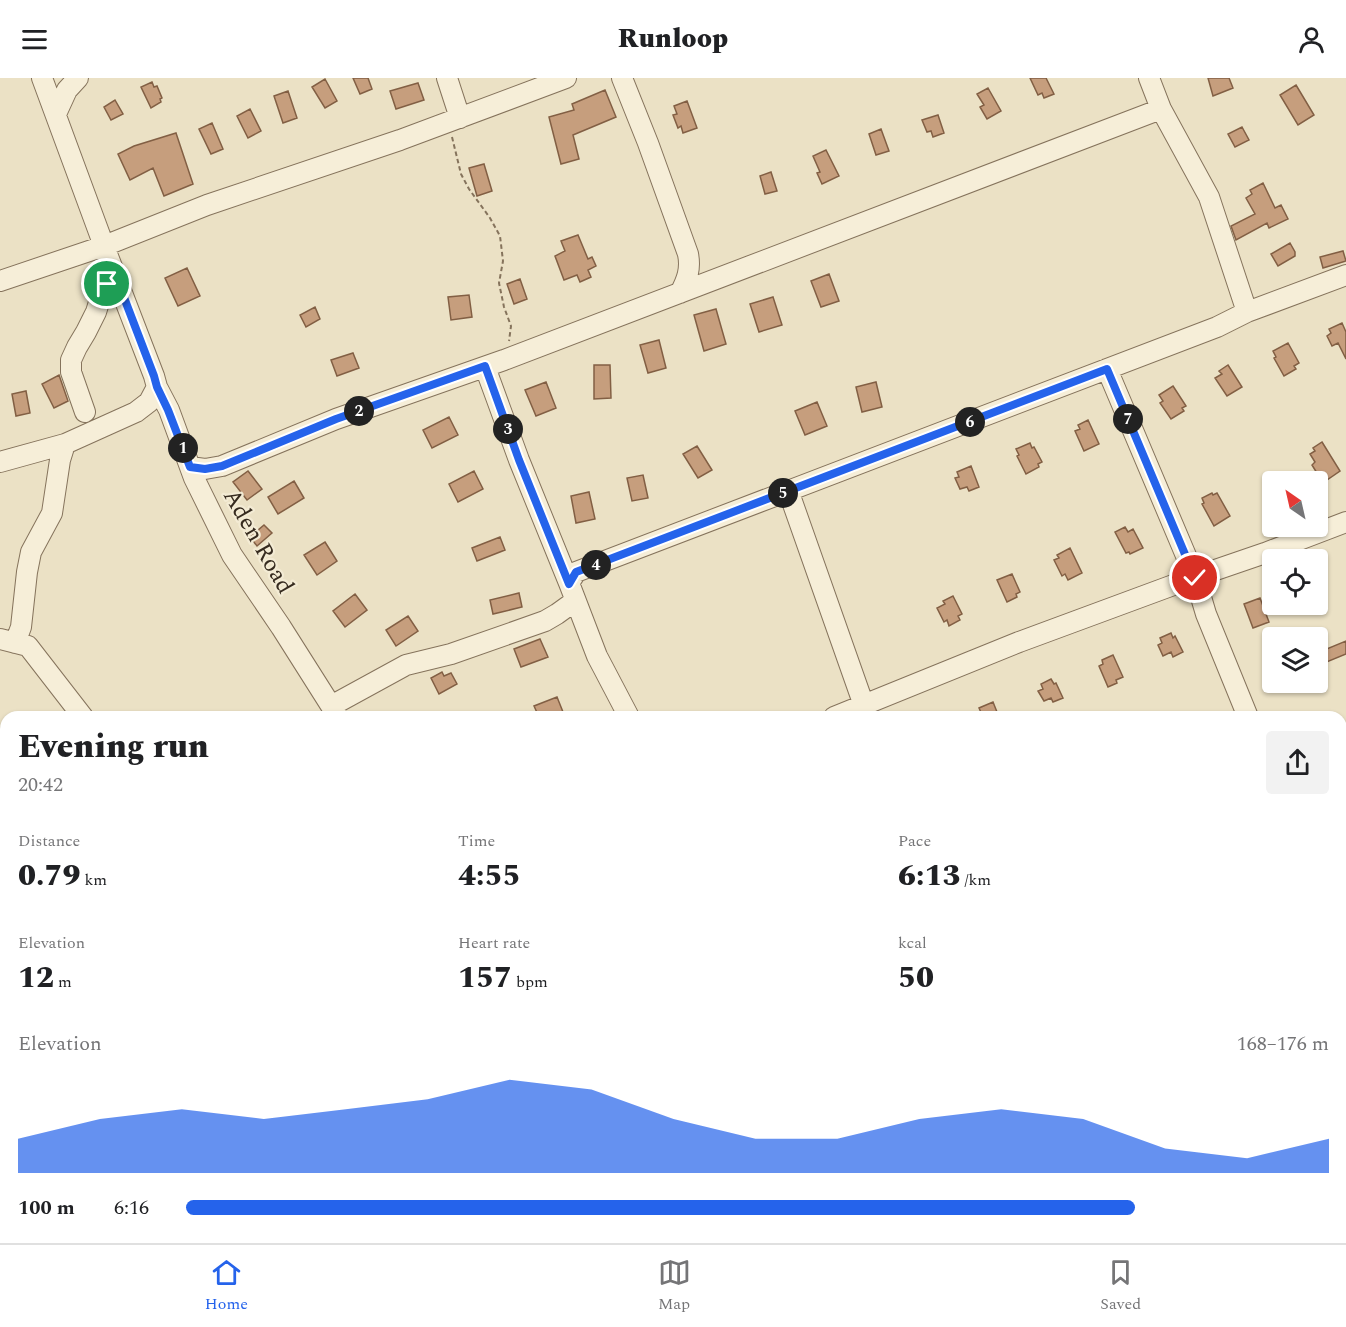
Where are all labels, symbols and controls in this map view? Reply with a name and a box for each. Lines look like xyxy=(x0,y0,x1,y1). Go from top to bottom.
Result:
text: Runloop xyxy=(618,18,728,60)
icon: menu xyxy=(18,23,51,56)
icon: person xyxy=(1295,23,1328,56)
pin xyxy=(81,258,132,309)
icon: arrive xyxy=(90,267,123,300)
pin: 2 xyxy=(344,396,374,426)
text: 2 xyxy=(355,399,363,423)
pin: 7 xyxy=(1113,404,1143,434)
pin: 6 xyxy=(955,407,985,437)
text: 7 xyxy=(1124,407,1132,431)
text: 6 xyxy=(966,410,974,434)
pin: 3 xyxy=(493,414,523,444)
text: 3 xyxy=(504,417,512,441)
pin: 1 xyxy=(168,433,198,463)
text: 1 xyxy=(179,436,187,460)
north arrow xyxy=(1262,471,1328,537)
map controls xyxy=(1262,471,1328,693)
pin: 5 xyxy=(768,478,798,508)
text: 5 xyxy=(779,481,787,505)
street label: Aden Road xyxy=(213,482,303,601)
button: locate xyxy=(1262,549,1328,615)
pin: 4 xyxy=(581,550,611,580)
pin xyxy=(1169,552,1220,603)
text: 4 xyxy=(592,553,600,577)
icon: check xyxy=(1178,561,1211,594)
button: layers xyxy=(1262,627,1328,693)
text: Evening run xyxy=(18,722,209,772)
button: share xyxy=(1266,731,1329,794)
text: 20:42 xyxy=(18,770,63,800)
text: Distance xyxy=(18,829,80,853)
text: Time xyxy=(458,829,495,853)
text: Pace xyxy=(898,829,931,853)
text: 0.79 xyxy=(18,853,80,899)
text: 4:55 xyxy=(458,853,520,899)
text: 6:13 xyxy=(898,853,960,899)
text: km xyxy=(80,868,107,892)
text: /km xyxy=(960,868,991,892)
text: Elevation xyxy=(18,931,85,955)
text: Heart rate xyxy=(458,931,530,955)
text: kcal xyxy=(898,931,927,955)
text: 12 xyxy=(18,955,54,1001)
text: 157 xyxy=(458,955,512,1001)
text: 50 xyxy=(898,955,934,1001)
text: m xyxy=(54,970,72,994)
text: bpm xyxy=(512,970,548,994)
text: Elevation xyxy=(18,1029,102,1059)
text: 168–176 m xyxy=(1237,1029,1329,1059)
text: 100 m xyxy=(18,1193,75,1223)
text: 6:16 xyxy=(114,1193,149,1223)
tab: Home xyxy=(205,1256,248,1316)
tab: Map xyxy=(658,1256,691,1316)
tab: Saved xyxy=(1100,1256,1141,1316)

